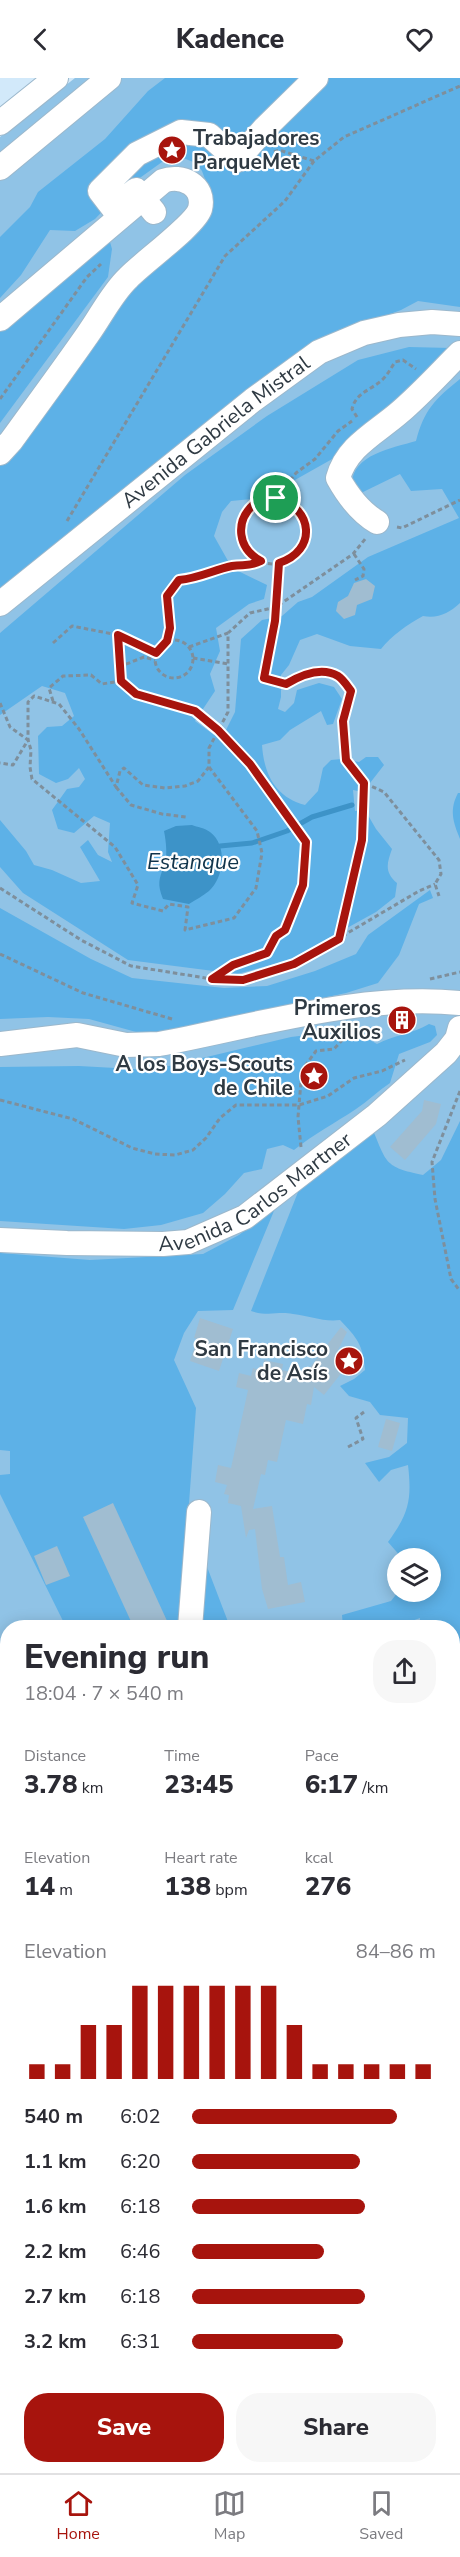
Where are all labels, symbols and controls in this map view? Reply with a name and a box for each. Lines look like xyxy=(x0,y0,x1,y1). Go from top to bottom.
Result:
text: Kadence xyxy=(176,21,284,58)
icon: back xyxy=(24,23,57,56)
icon: heart xyxy=(403,23,436,56)
place label: Trabajadores ParqueMet xyxy=(193,124,319,176)
place icon: Trabajadores ParqueMet xyxy=(156,134,188,166)
street label: Avenida Gabriela Mistral xyxy=(116,349,316,515)
pin xyxy=(250,472,301,523)
icon: arrive xyxy=(259,481,292,514)
water label: Estanque xyxy=(147,847,239,877)
place label: Primeros Auxilios xyxy=(294,994,381,1046)
building icon: Primeros Auxilios xyxy=(386,1004,418,1036)
place label: A los Boys-Scouts de Chile xyxy=(115,1050,293,1102)
place icon: A los Boys-Scouts de Chile xyxy=(298,1060,330,1092)
street label: Avenida Carlos Martner xyxy=(157,1125,358,1258)
place label: San Francisco de Asís xyxy=(195,1335,328,1387)
place icon: San Francisco de Asís xyxy=(333,1345,365,1377)
map controls xyxy=(387,1548,441,1602)
button: layers xyxy=(387,1548,441,1602)
text: Evening run xyxy=(24,1635,209,1680)
button: share xyxy=(373,1640,436,1703)
text: 18:04 · 7 × 540 m xyxy=(24,1680,184,1707)
text: Distance xyxy=(24,1745,86,1767)
text: Time xyxy=(164,1745,200,1767)
text: Pace xyxy=(305,1745,339,1767)
text: 3.78 xyxy=(24,1767,78,1802)
text: 23:45 xyxy=(164,1767,234,1802)
text: 6:17 xyxy=(305,1767,358,1802)
text: km xyxy=(78,1777,103,1799)
text: /km xyxy=(358,1777,389,1799)
text: Elevation xyxy=(24,1847,90,1869)
text: Heart rate xyxy=(164,1847,238,1869)
text: kcal xyxy=(305,1847,333,1869)
text: 14 xyxy=(24,1869,55,1904)
text: 138 xyxy=(164,1869,211,1904)
text: 276 xyxy=(305,1869,351,1904)
text: m xyxy=(55,1879,73,1901)
text: bpm xyxy=(211,1879,248,1901)
text: Elevation xyxy=(24,1938,107,1965)
text: 84–86 m xyxy=(356,1938,436,1965)
text: 540 m xyxy=(24,2103,83,2130)
text: 6:02 xyxy=(120,2103,161,2130)
text: 1.1 km xyxy=(24,2148,87,2175)
text: 6:20 xyxy=(120,2148,161,2175)
text: 1.6 km xyxy=(24,2193,87,2220)
text: 6:18 xyxy=(120,2193,161,2220)
text: 2.2 km xyxy=(24,2238,87,2265)
text: 6:46 xyxy=(120,2238,161,2265)
text: 2.7 km xyxy=(24,2283,87,2310)
text: 6:18 xyxy=(120,2283,161,2310)
text: 3.2 km xyxy=(24,2328,87,2355)
text: 6:31 xyxy=(120,2328,161,2355)
button: Save xyxy=(24,2393,224,2462)
button: Share xyxy=(236,2393,436,2462)
tab: Home xyxy=(57,2487,100,2545)
tab: Map xyxy=(213,2487,246,2545)
tab: Saved xyxy=(359,2487,403,2545)

